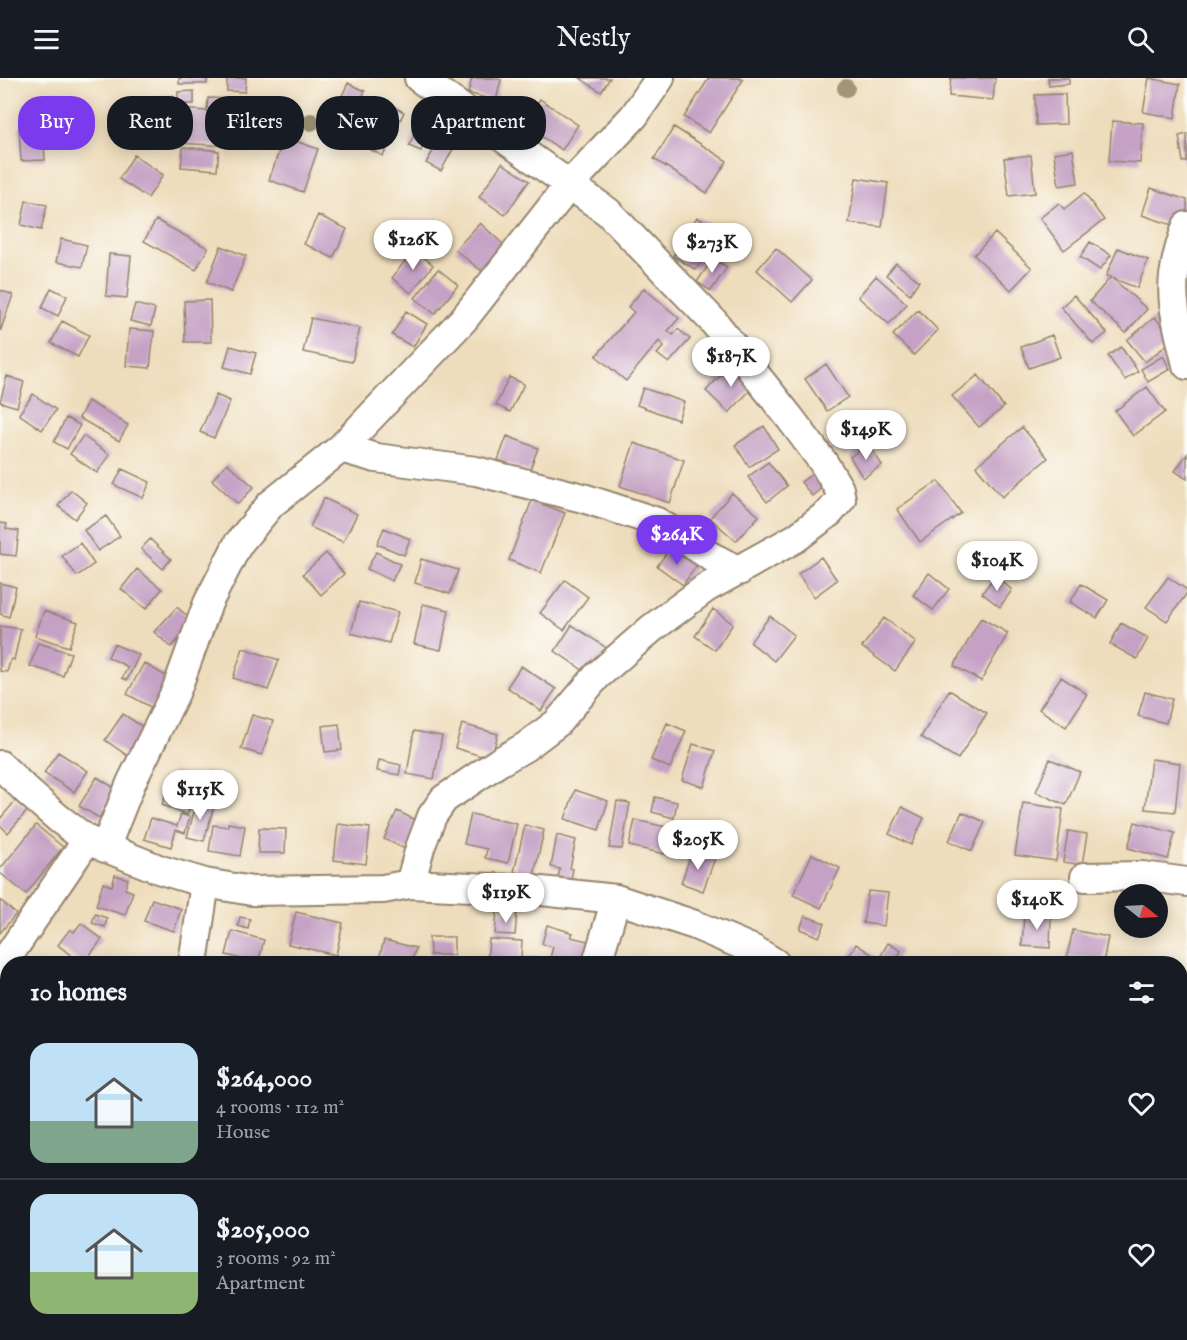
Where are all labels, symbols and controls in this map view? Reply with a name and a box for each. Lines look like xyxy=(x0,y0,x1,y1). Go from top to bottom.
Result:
text: Nestly xyxy=(556,22,631,56)
icon: menu xyxy=(30,23,63,56)
icon: search xyxy=(1124,23,1157,56)
chip: Buy xyxy=(18,96,95,150)
chip: Rent xyxy=(107,96,193,150)
chip: Filters xyxy=(205,96,304,150)
chip: New xyxy=(316,96,399,150)
chip: Apartment xyxy=(411,96,546,150)
pin: $126K xyxy=(371,220,455,271)
pin: $273K xyxy=(670,223,754,274)
text: $126K xyxy=(388,227,438,252)
text: $273K xyxy=(686,230,738,255)
pin: $187K xyxy=(689,337,773,388)
text: $187K xyxy=(706,344,756,369)
pin: $149K xyxy=(824,410,908,461)
text: $149K xyxy=(840,417,892,442)
pin: $264K xyxy=(635,515,719,566)
text: $264K xyxy=(650,522,704,547)
pin: $104K xyxy=(955,541,1039,592)
text: $104K xyxy=(971,548,1023,573)
pin: $115K xyxy=(158,770,242,821)
text: $115K xyxy=(176,777,224,802)
pin: $205K xyxy=(656,820,740,871)
text: $205K xyxy=(672,827,724,852)
pin: $119K xyxy=(464,873,548,924)
text: $119K xyxy=(481,880,531,905)
pin: $140K xyxy=(995,880,1079,931)
north arrow xyxy=(1114,884,1168,938)
map controls xyxy=(1114,884,1168,938)
text: $140K xyxy=(1011,887,1063,912)
text: 10 homes xyxy=(30,976,127,1009)
icon: filters xyxy=(1125,976,1158,1009)
text: $264,000 xyxy=(216,1062,312,1095)
icon: home xyxy=(78,1067,150,1139)
icon: heart xyxy=(1125,1087,1158,1120)
text: 4 rooms · 112 m² xyxy=(216,1095,344,1120)
text: House xyxy=(216,1120,270,1145)
text: $205,000 xyxy=(216,1213,310,1246)
icon: home xyxy=(78,1218,150,1290)
icon: heart xyxy=(1125,1238,1158,1271)
text: 3 rooms · 92 m² xyxy=(216,1246,336,1271)
text: Apartment xyxy=(216,1271,305,1296)

